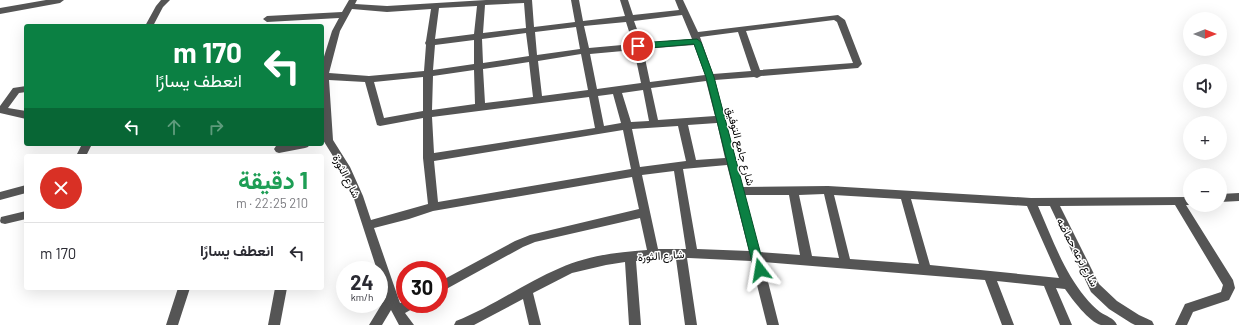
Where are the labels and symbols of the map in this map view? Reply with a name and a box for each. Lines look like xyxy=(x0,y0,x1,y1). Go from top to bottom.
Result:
north arrow xyxy=(1183,12,1227,56)
pin xyxy=(621,29,655,63)
street label: شارع جامع التوفيق xyxy=(722,105,758,188)
street label: شارع الثورة xyxy=(329,152,364,201)
street label: شارع ترعه حماضه xyxy=(1053,215,1102,290)
street label: شارع الثورة xyxy=(637,247,685,265)
position arrow xyxy=(739,249,781,291)
speed limit sign: 30 xyxy=(396,261,448,313)

